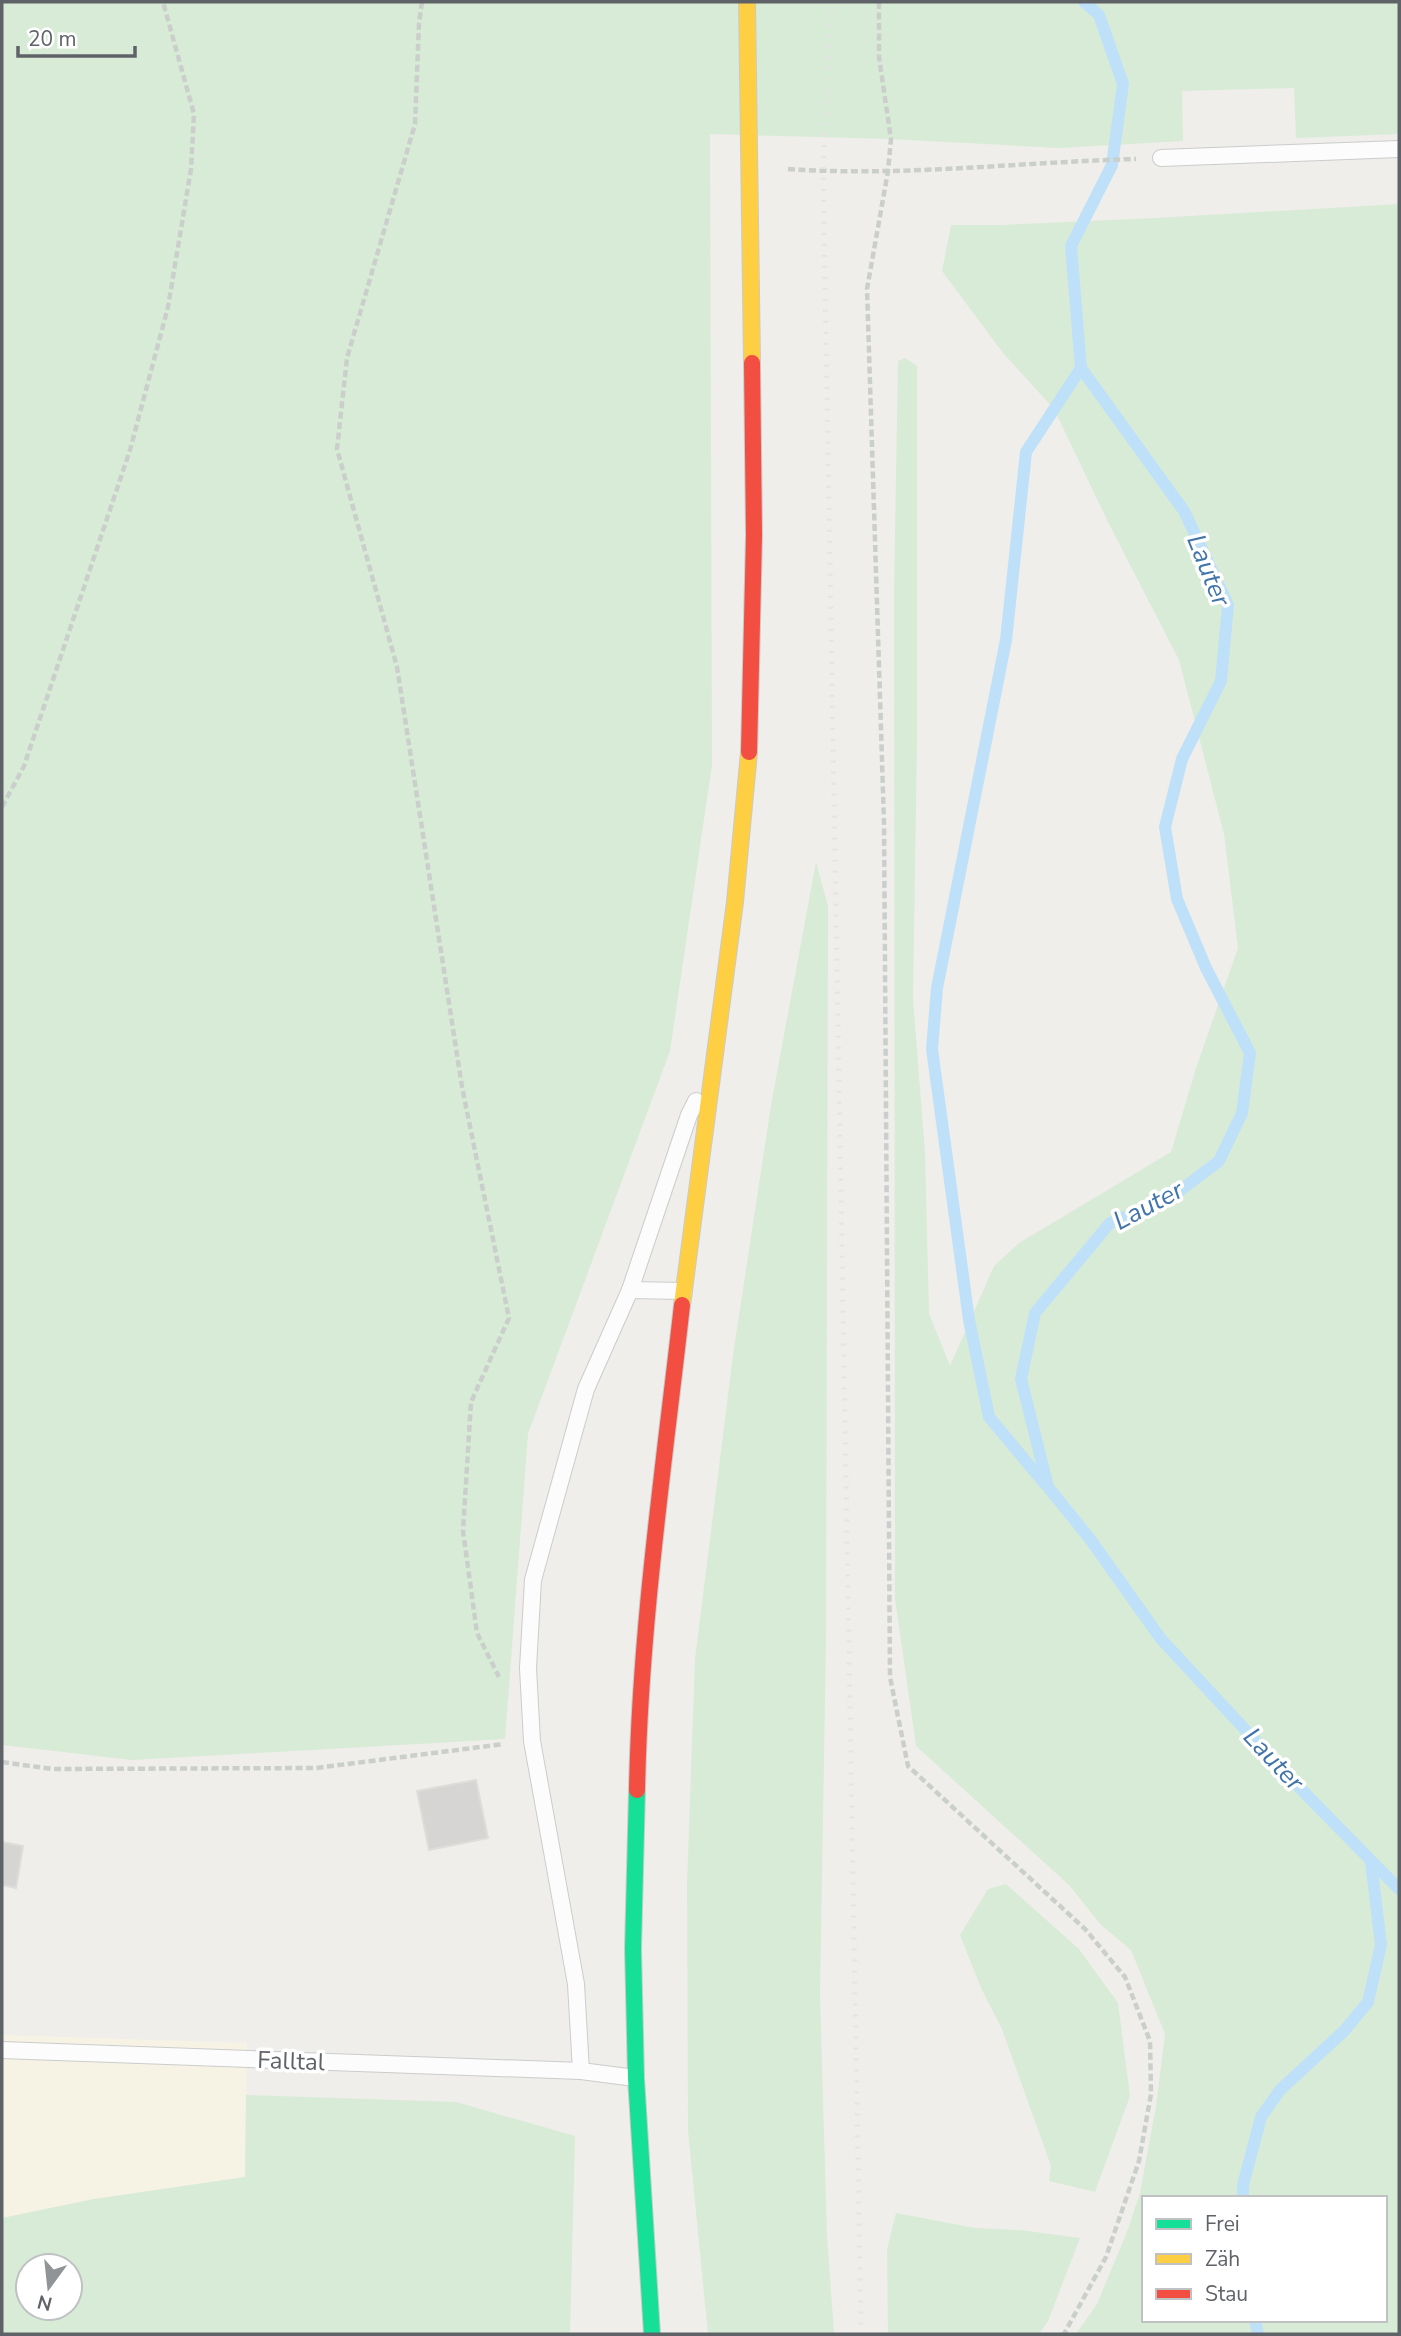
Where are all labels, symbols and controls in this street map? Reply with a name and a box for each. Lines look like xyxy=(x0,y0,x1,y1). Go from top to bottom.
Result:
scale bar xyxy=(18,14,135,58)
text: 20 m xyxy=(28,25,77,53)
water label: Lauter xyxy=(1178,529,1239,612)
water label: Lauter xyxy=(1107,1172,1190,1238)
water label: Lauter xyxy=(1235,1720,1312,1799)
street label: Falltal xyxy=(257,2044,325,2078)
legend xyxy=(1142,2196,1387,2322)
text: Frei xyxy=(1205,2210,1240,2238)
text: Zäh xyxy=(1205,2245,1240,2273)
north arrow xyxy=(14,2252,84,2322)
text: Stau xyxy=(1205,2280,1248,2308)
text: N xyxy=(35,2288,55,2317)

